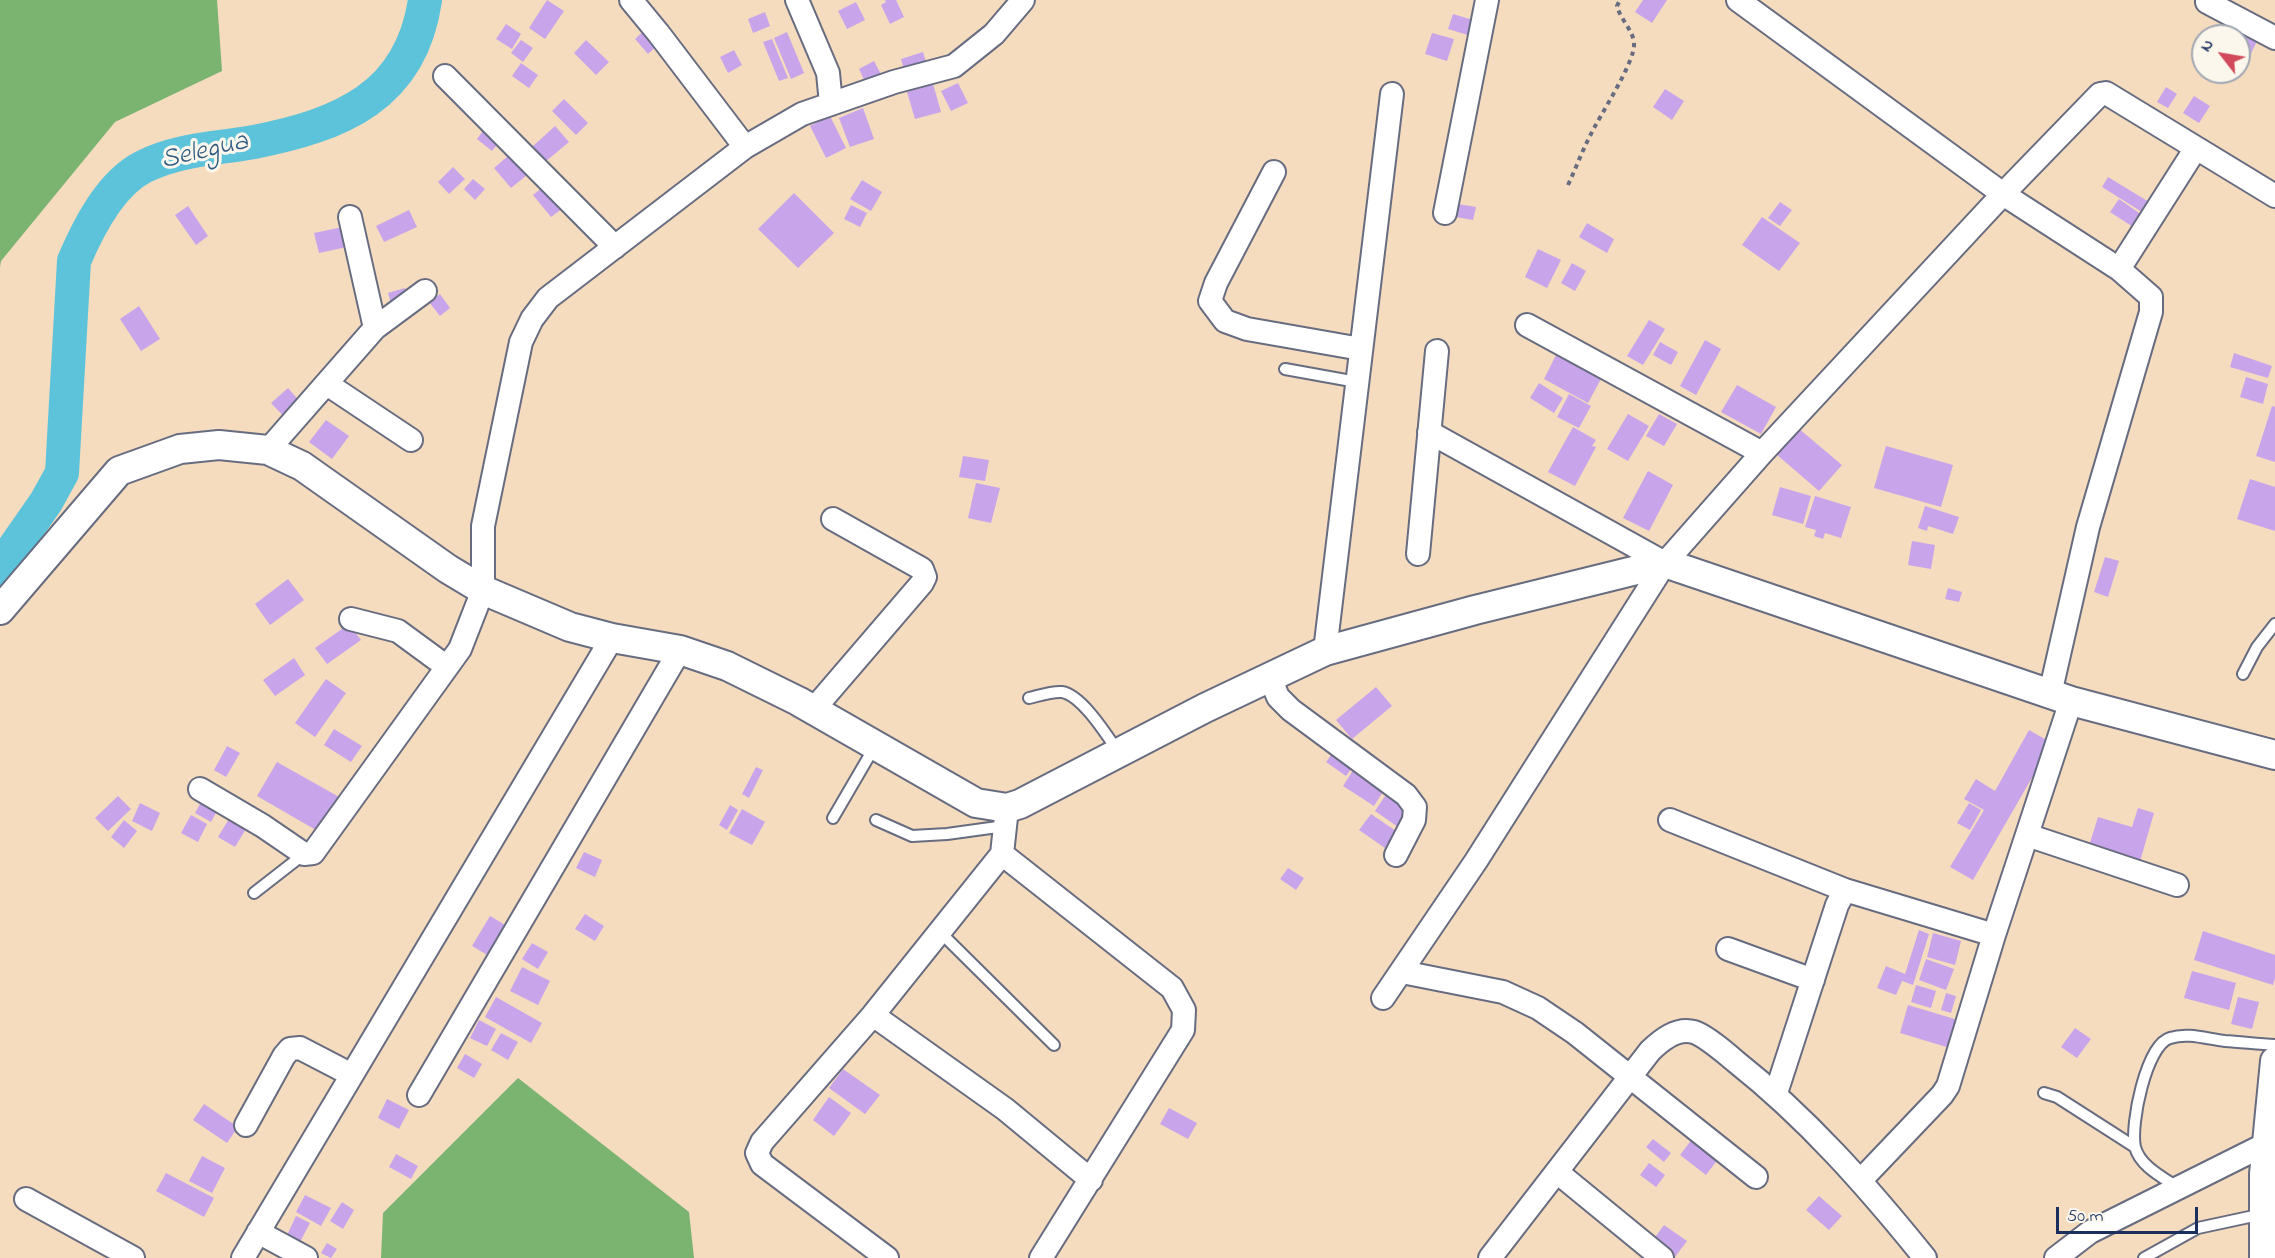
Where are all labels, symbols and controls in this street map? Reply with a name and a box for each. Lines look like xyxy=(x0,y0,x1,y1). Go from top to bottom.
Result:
north arrow xyxy=(2191,24,2251,84)
text: N xyxy=(2194,35,2220,57)
water label: Selegua xyxy=(158,127,252,179)
scale bar xyxy=(2059,1195,2202,1233)
text: 50 m xyxy=(2067,1204,2104,1230)

